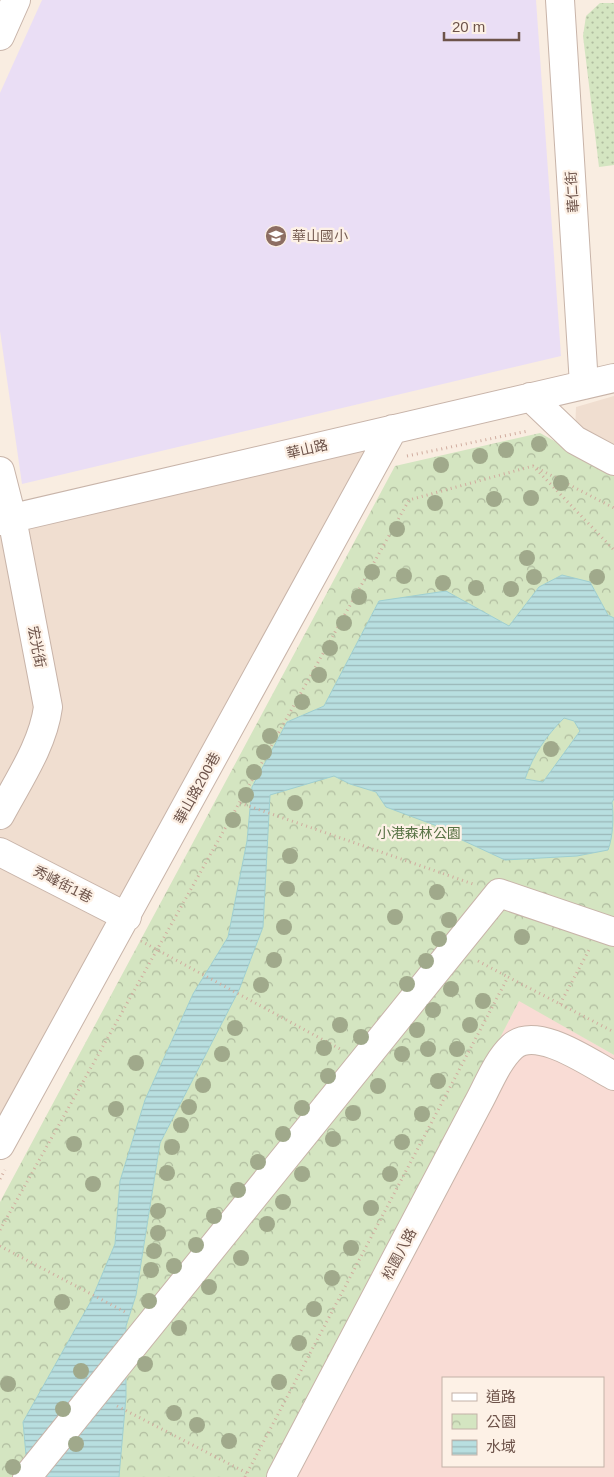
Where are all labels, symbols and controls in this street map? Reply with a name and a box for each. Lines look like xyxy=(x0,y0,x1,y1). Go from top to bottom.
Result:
scale bar xyxy=(444,10,519,42)
text: 20 m xyxy=(452,18,485,35)
street label: 華仁街 xyxy=(563,170,581,214)
school or university icon: 華山國小 xyxy=(264,224,288,248)
place label: 華山國小 xyxy=(292,228,348,244)
street label: 華山路 xyxy=(285,436,329,462)
street label: 宏光街 xyxy=(25,625,49,669)
street label: 華山路200巷 xyxy=(171,749,223,827)
park label: 小港森林公園 xyxy=(377,825,461,841)
street label: 秀峰街1巷 xyxy=(31,862,95,906)
street label: 松園八路 xyxy=(379,1226,419,1282)
legend xyxy=(442,1377,604,1467)
text: 道路 xyxy=(486,1388,516,1405)
text: 公園 xyxy=(486,1413,516,1430)
text: 水域 xyxy=(486,1438,516,1455)

